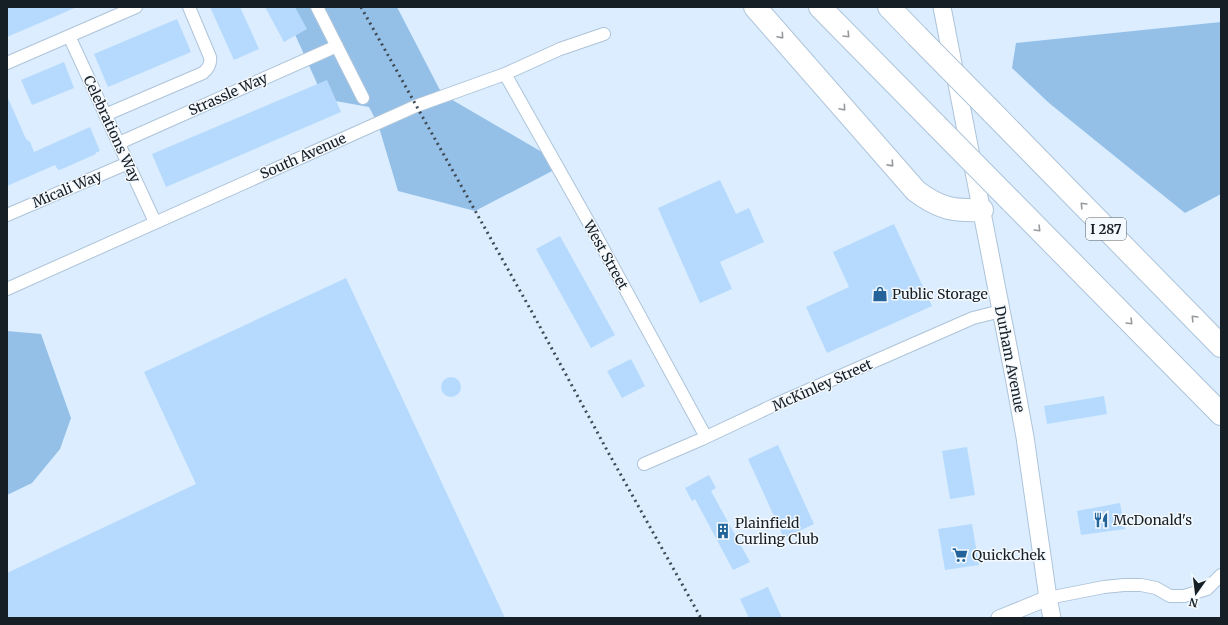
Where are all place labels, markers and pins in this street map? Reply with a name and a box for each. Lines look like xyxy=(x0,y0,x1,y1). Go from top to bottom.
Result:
shop icon: Public Storage xyxy=(871,285,889,303)
place label: Public Storage xyxy=(892,285,988,303)
restaurant icon: McDonald's xyxy=(1092,511,1110,529)
place label: McDonald's xyxy=(1113,511,1192,529)
place label: Plainfield Curling Club xyxy=(735,514,819,548)
building icon: Plainfield Curling Club xyxy=(714,522,732,540)
supermarket icon: QuickChek xyxy=(951,546,969,564)
place label: QuickChek xyxy=(972,546,1046,564)

